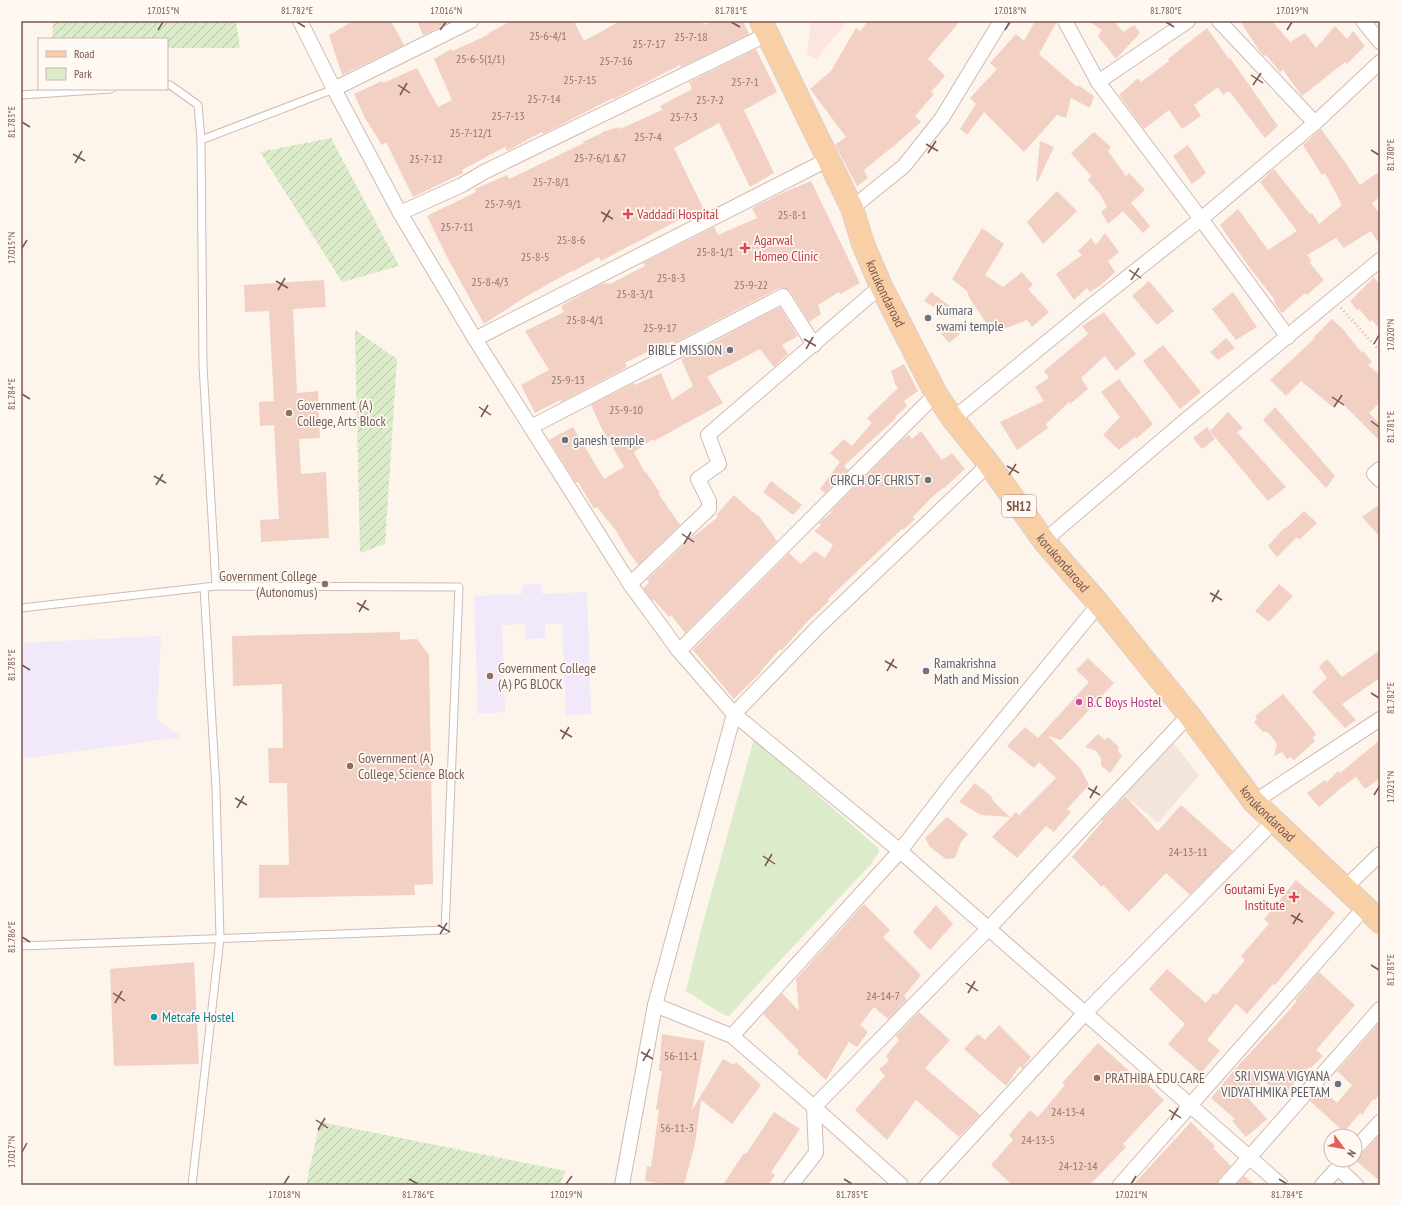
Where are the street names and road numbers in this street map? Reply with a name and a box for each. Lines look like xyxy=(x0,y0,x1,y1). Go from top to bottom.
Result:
street label: korukondaroad xyxy=(862,257,909,330)
road number: SH12 xyxy=(1002,495,1036,517)
street label: korukondaroad xyxy=(1033,530,1094,596)
street label: korukondaroad xyxy=(1236,782,1299,846)

